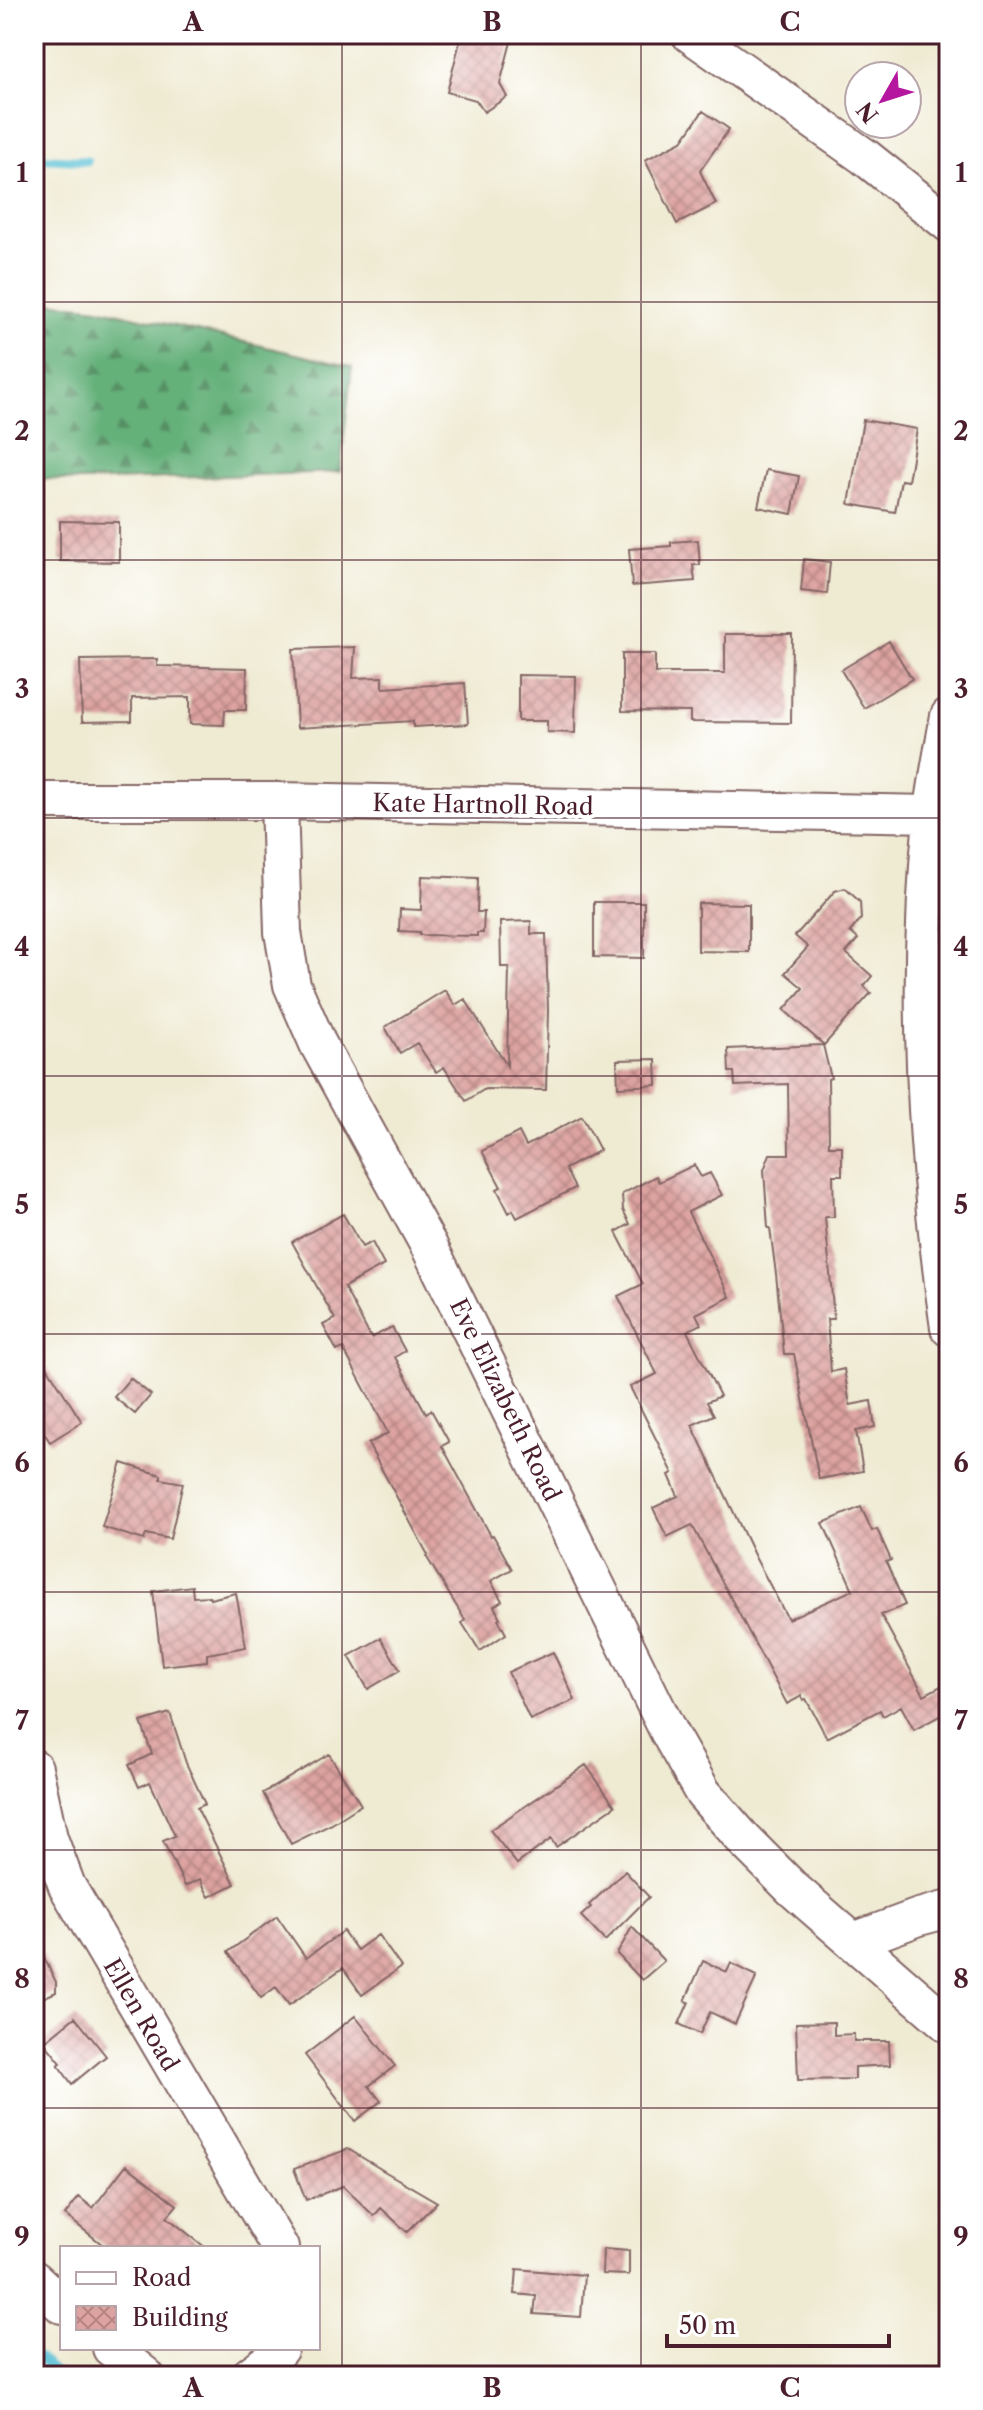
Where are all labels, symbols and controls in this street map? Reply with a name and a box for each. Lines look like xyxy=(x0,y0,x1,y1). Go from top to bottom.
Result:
text: A xyxy=(182,6,204,38)
text: B xyxy=(482,6,502,38)
text: C xyxy=(780,6,800,38)
north arrow xyxy=(843,60,923,140)
text: N xyxy=(851,96,884,128)
text: 1 xyxy=(16,157,28,189)
text: 1 xyxy=(955,157,967,189)
text: 2 xyxy=(14,415,30,447)
text: 2 xyxy=(953,415,969,447)
text: 3 xyxy=(15,673,29,705)
text: 3 xyxy=(954,673,968,705)
street label: Kate Hartnoll Road xyxy=(372,788,594,821)
text: 4 xyxy=(14,931,30,963)
text: 4 xyxy=(953,931,969,963)
text: 5 xyxy=(15,1189,29,1221)
text: 5 xyxy=(954,1189,968,1221)
street label: Eve Elizabeth Road xyxy=(444,1294,567,1506)
text: 6 xyxy=(14,1447,30,1479)
text: 6 xyxy=(953,1447,969,1479)
text: 7 xyxy=(15,1705,29,1737)
text: 7 xyxy=(954,1705,968,1737)
street label: Ellen Road xyxy=(98,1953,185,2076)
text: 8 xyxy=(14,1963,30,1995)
text: 8 xyxy=(953,1963,969,1995)
text: 9 xyxy=(14,2221,30,2253)
text: 9 xyxy=(953,2221,969,2253)
legend xyxy=(60,2246,320,2350)
text: Road xyxy=(132,2263,192,2292)
scale bar xyxy=(667,2298,889,2348)
text: Building xyxy=(132,2303,228,2332)
text: 50 m xyxy=(679,2311,736,2340)
text: A xyxy=(182,2372,204,2404)
text: B xyxy=(482,2372,502,2404)
text: C xyxy=(780,2372,800,2404)

